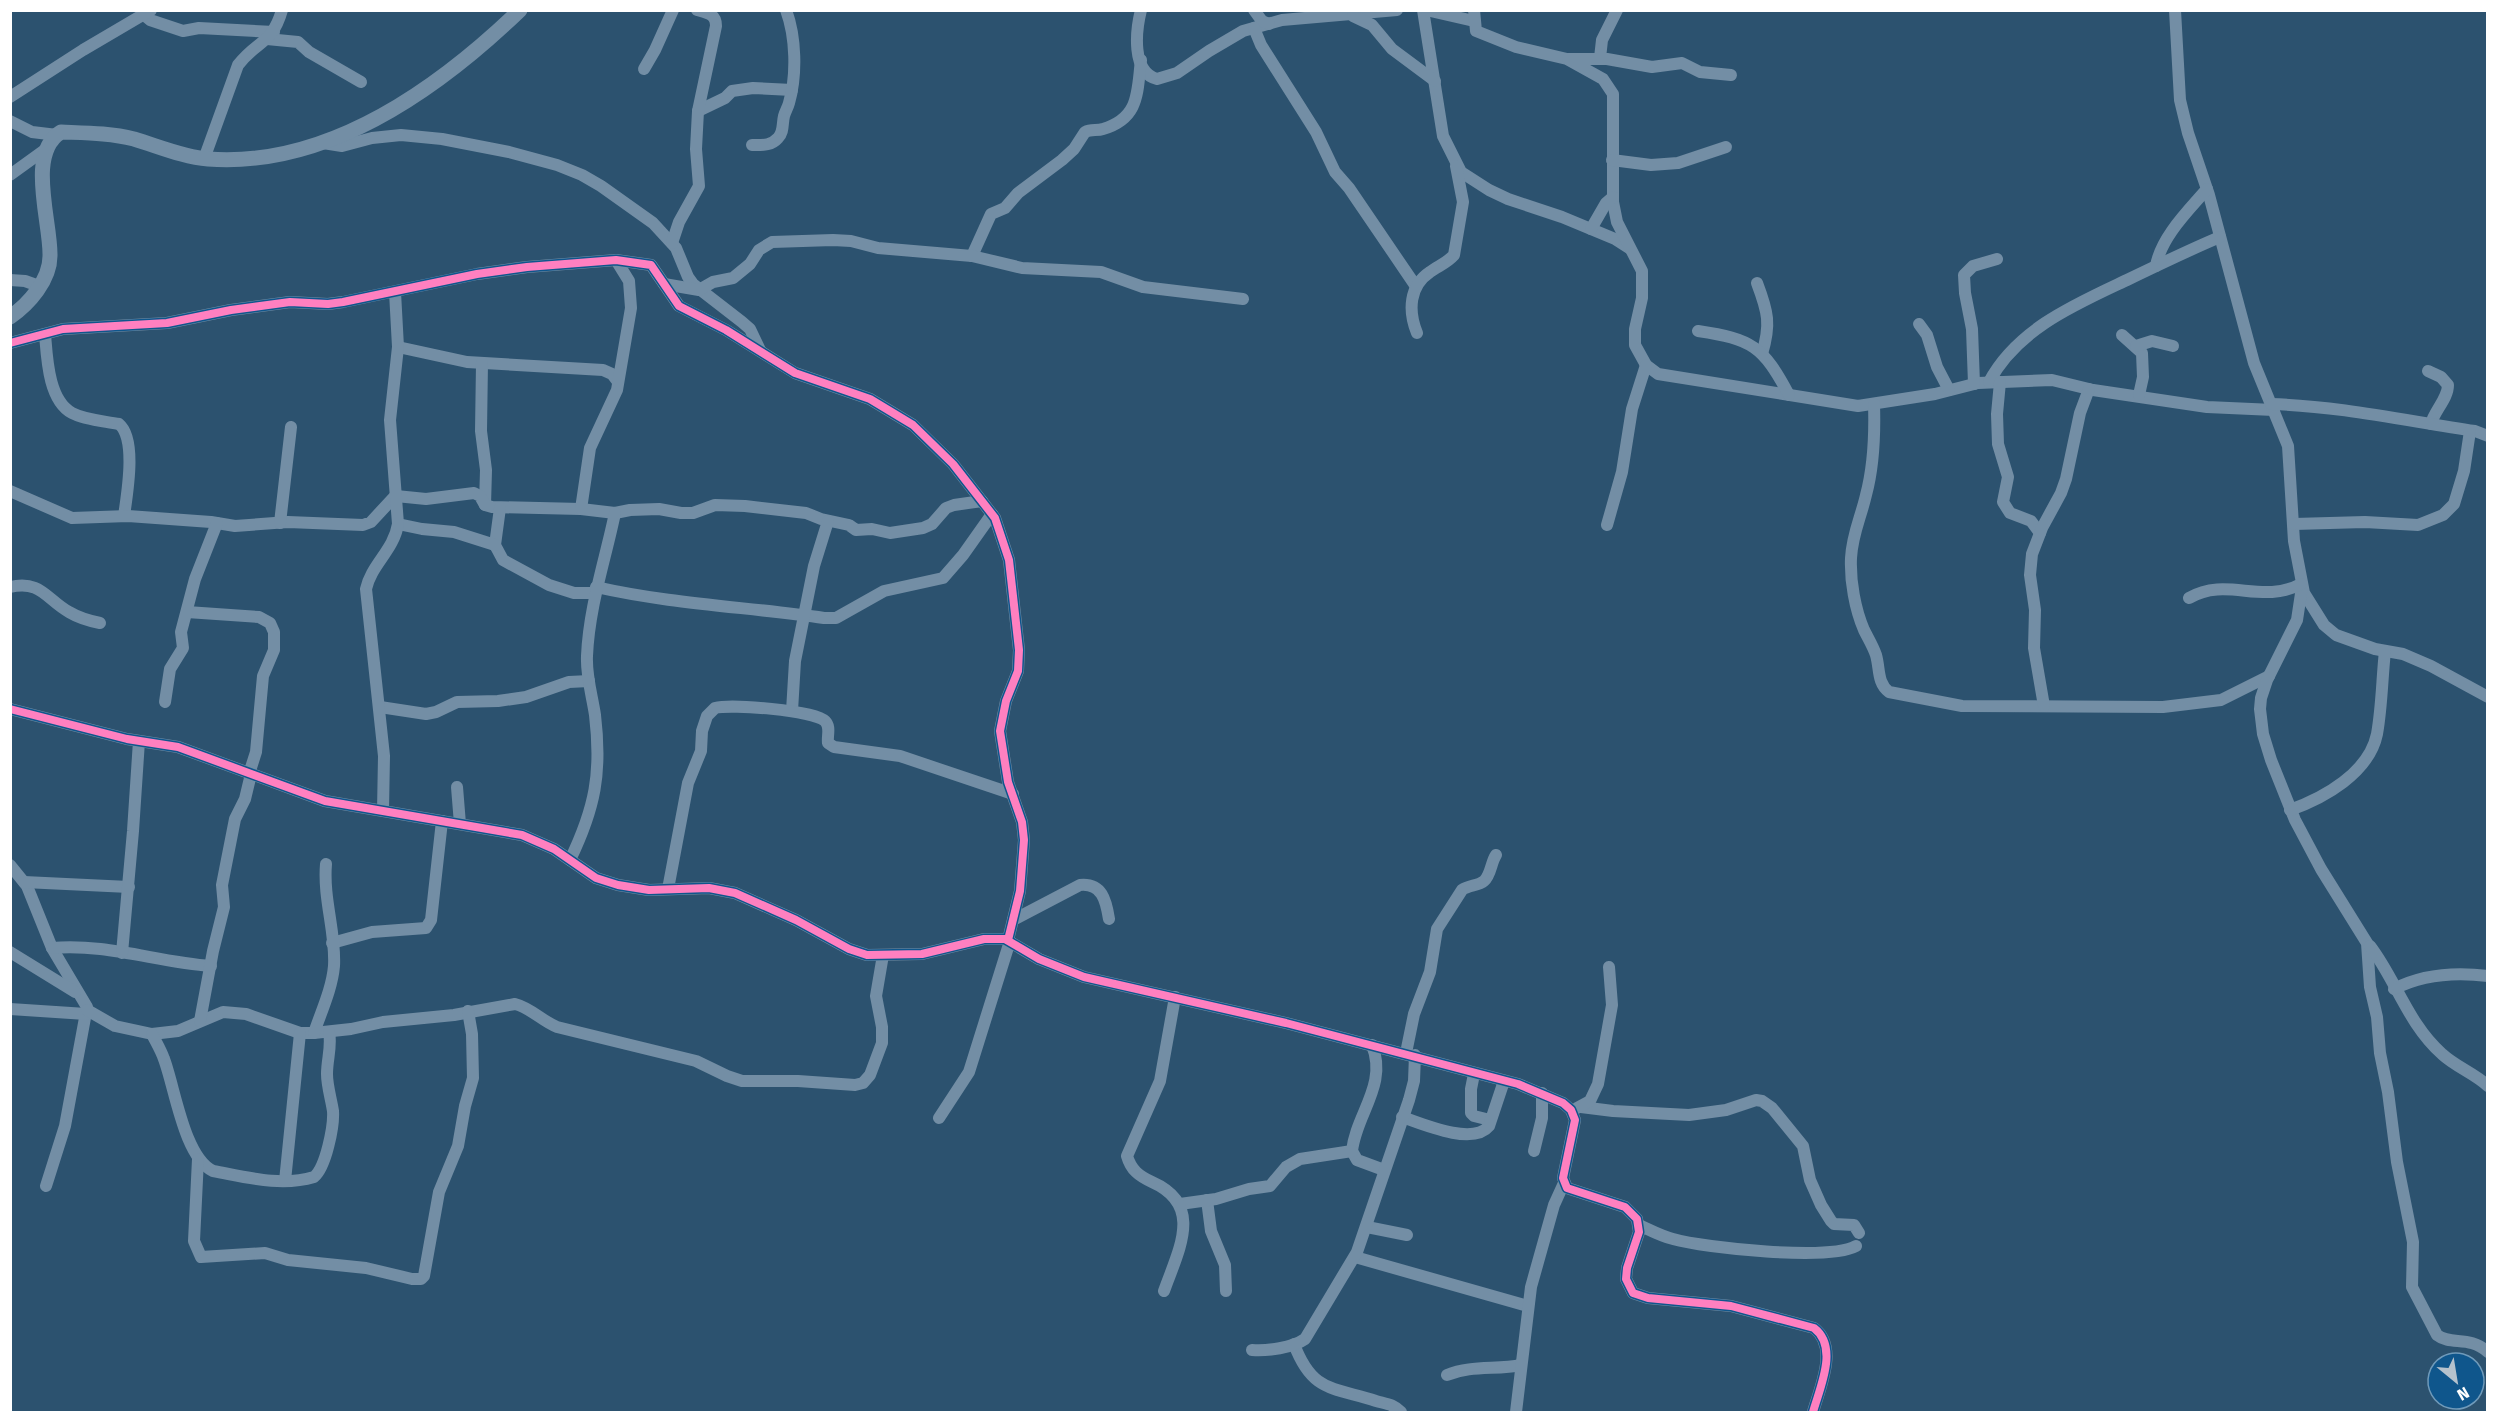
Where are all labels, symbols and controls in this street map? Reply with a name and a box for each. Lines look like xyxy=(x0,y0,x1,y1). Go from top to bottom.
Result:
north arrow xyxy=(2426,1351,2486,1411)
text: N xyxy=(2454,1383,2473,1404)

